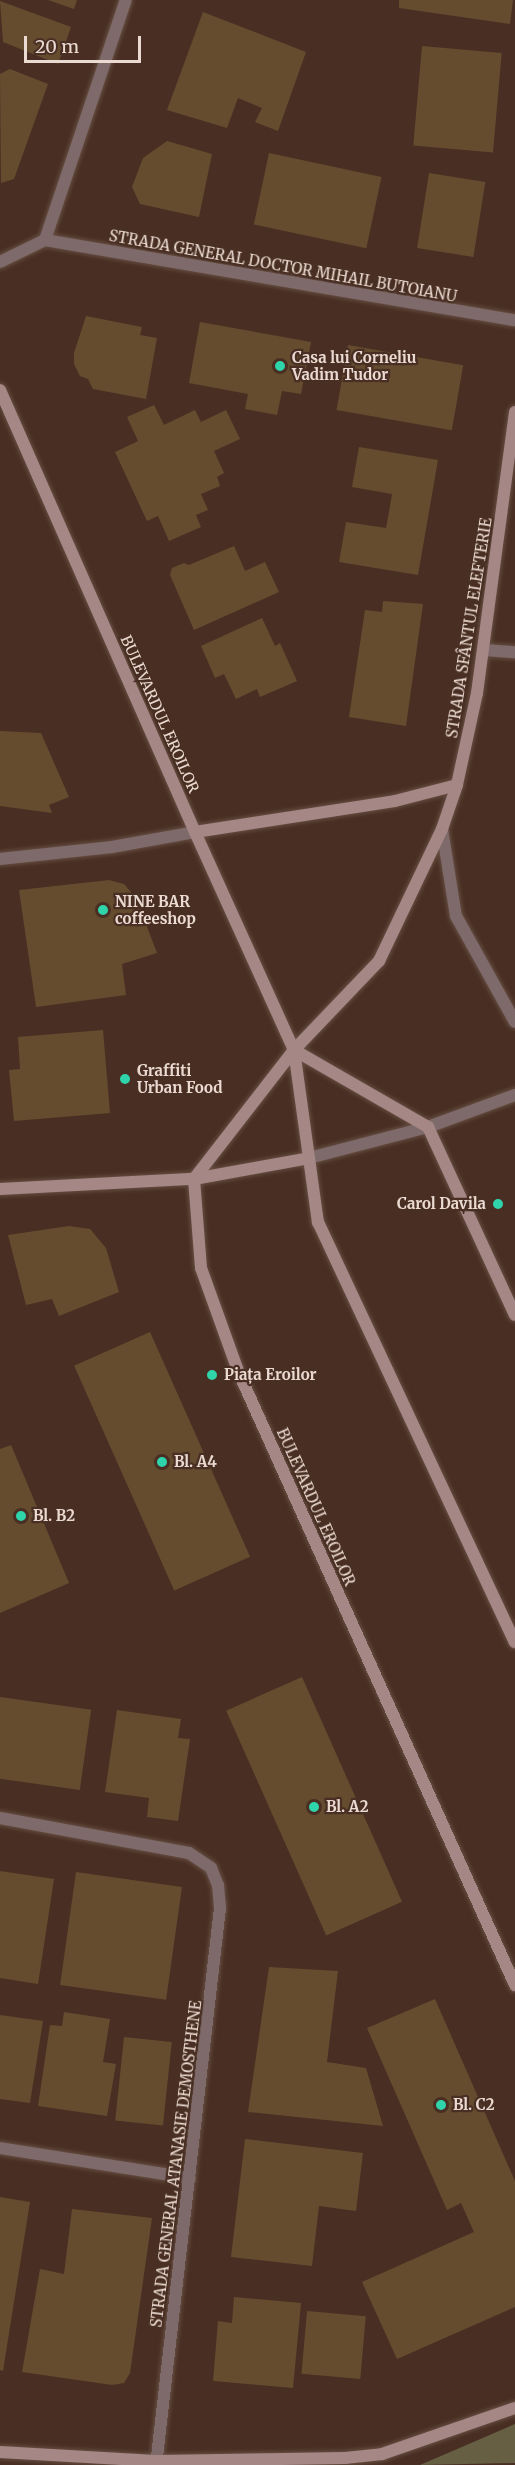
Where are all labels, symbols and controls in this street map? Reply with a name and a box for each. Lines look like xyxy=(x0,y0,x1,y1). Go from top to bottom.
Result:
scale bar xyxy=(27,24,144,62)
text: 20 m xyxy=(35,35,79,58)
street label: STRADA GENERAL DOCTOR MIHAIL BUTOIANU xyxy=(108,226,458,306)
place label: Casa lui Corneliu Vadim Tudor xyxy=(292,348,416,383)
marker: Casa lui Corneliu Vadim Tudor xyxy=(273,359,287,373)
street label: STRADA SFÂNTUL ELEFTERIE xyxy=(443,517,495,739)
street label: BULEVARDUL EROILOR xyxy=(117,632,203,796)
place label: NINE BAR coffeeshop xyxy=(115,892,196,927)
marker: NINE BAR coffeeshop xyxy=(96,903,110,917)
place label: Graffiti Urban Food xyxy=(137,1061,223,1096)
marker: Graffiti Urban Food xyxy=(118,1072,132,1086)
place label: Carol Davila xyxy=(397,1195,486,1213)
marker: Carol Davila xyxy=(491,1197,505,1211)
place label: Piața Eroilor xyxy=(224,1366,317,1384)
marker: Piața Eroilor xyxy=(205,1368,219,1382)
street label: BULEVARDUL EROILOR xyxy=(273,1425,359,1589)
place label: Bl. A4 xyxy=(174,1453,217,1471)
marker: Bl. A4 xyxy=(155,1455,169,1469)
place label: Bl. B2 xyxy=(33,1507,75,1525)
marker: Bl. B2 xyxy=(14,1509,28,1523)
place label: Bl. A2 xyxy=(326,1798,368,1816)
marker: Bl. A2 xyxy=(307,1800,321,1814)
street label: STRADA GENERAL ATANASIE DEMOSTHENE xyxy=(147,2000,205,2328)
place label: Bl. C2 xyxy=(453,2096,494,2114)
marker: Bl. C2 xyxy=(434,2098,448,2112)

